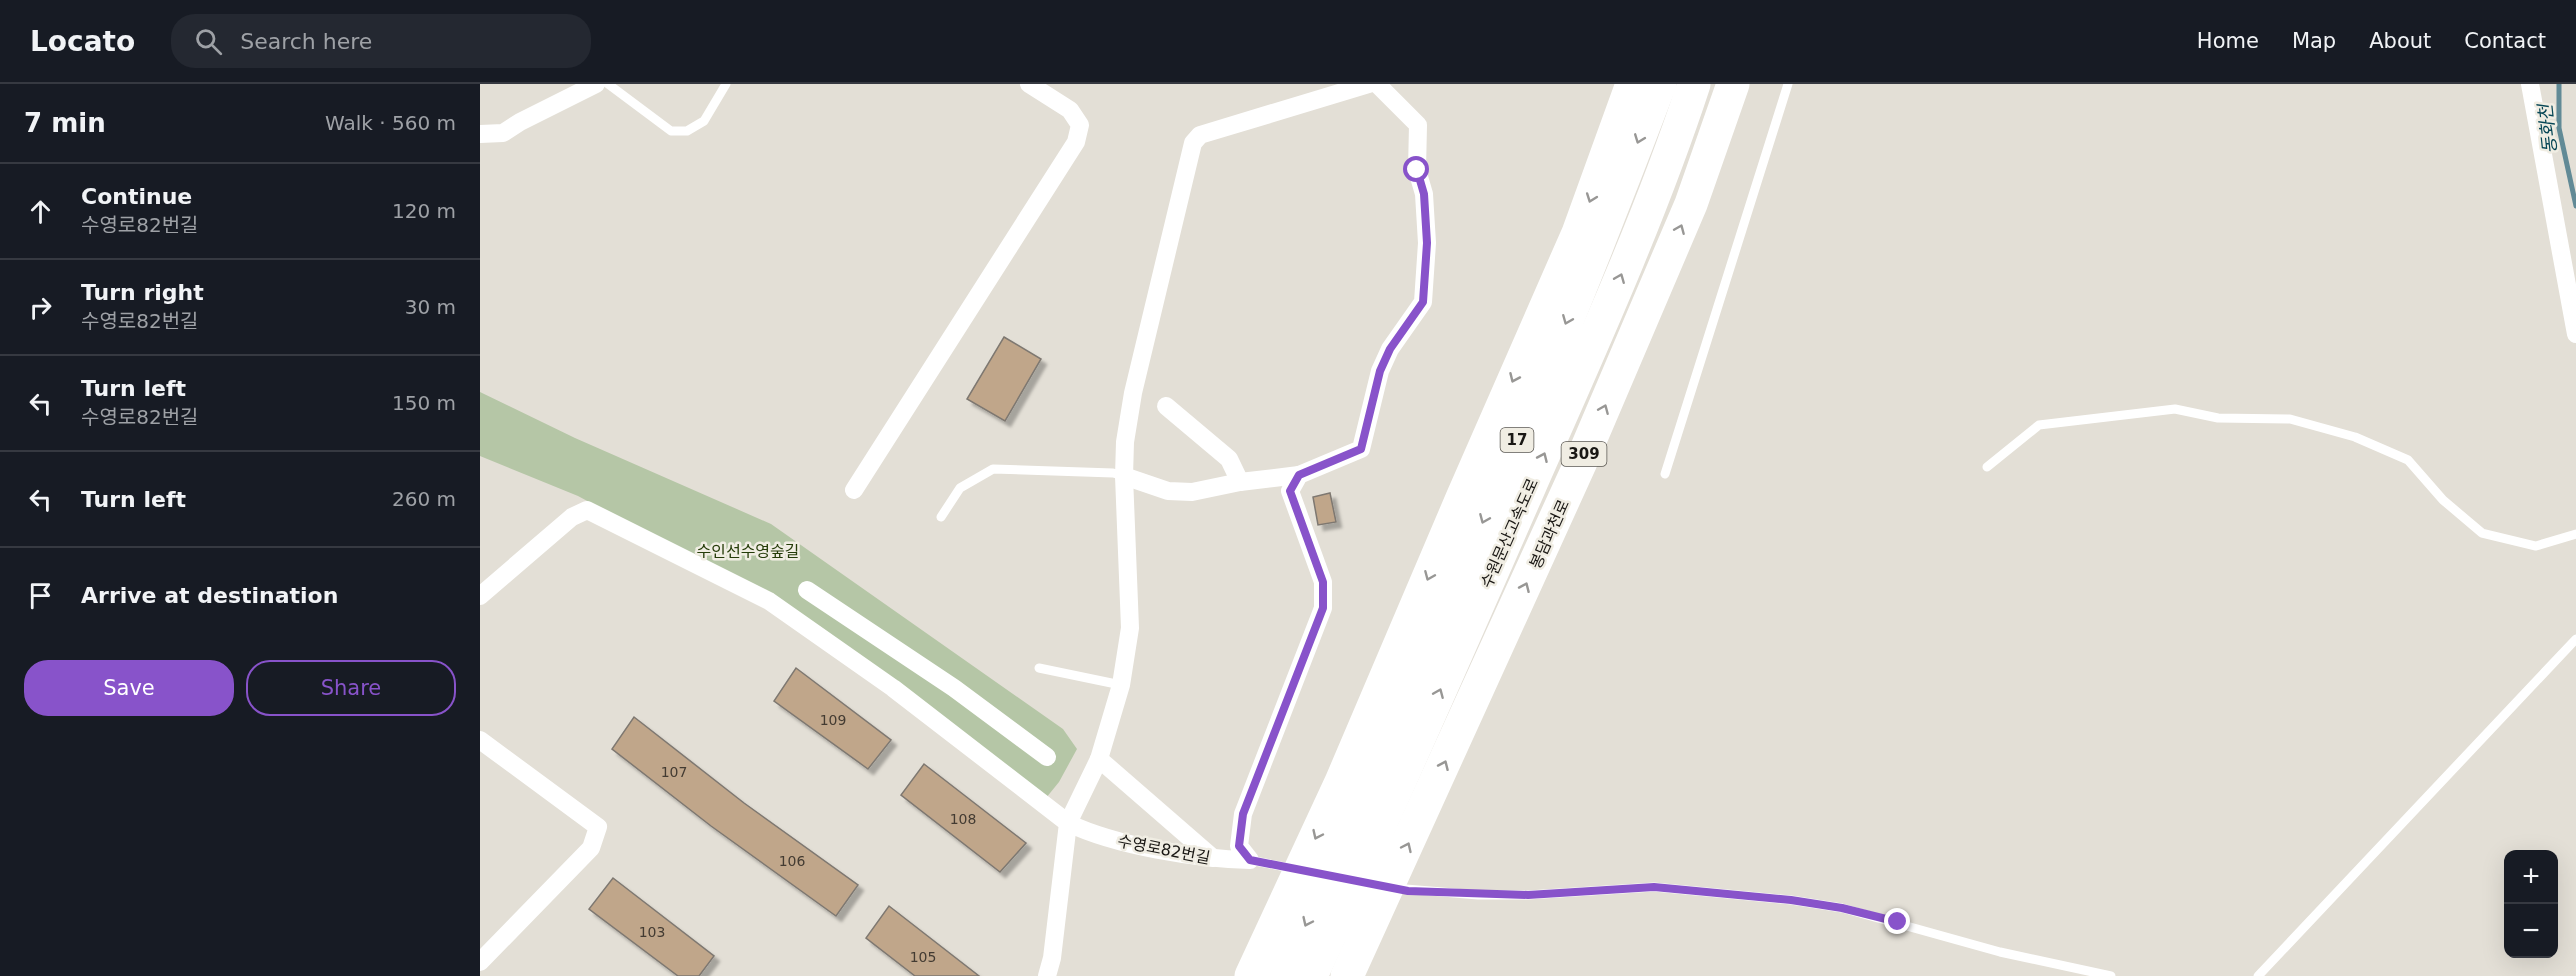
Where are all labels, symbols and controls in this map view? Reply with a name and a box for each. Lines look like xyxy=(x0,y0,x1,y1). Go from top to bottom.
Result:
search box xyxy=(171,14,591,68)
text: Locato xyxy=(30,25,135,58)
icon: search xyxy=(192,25,225,58)
text: Search here xyxy=(240,29,372,54)
text: Home xyxy=(2197,29,2259,53)
text: Map xyxy=(2292,29,2336,53)
text: About xyxy=(2369,29,2431,53)
text: Contact xyxy=(2464,29,2546,53)
water label: 동화천 xyxy=(2534,101,2561,155)
text: 7 min xyxy=(24,108,106,138)
text: Walk · 560 m xyxy=(325,111,456,135)
one-way arrow xyxy=(1633,133,1646,143)
route start xyxy=(1403,156,1429,182)
text: Continue xyxy=(81,184,192,209)
one-way arrow xyxy=(1585,192,1598,203)
icon: ahead xyxy=(24,195,57,228)
text: 120 m xyxy=(392,199,456,223)
text: 수영로82번길 xyxy=(81,213,198,237)
one-way arrow xyxy=(1673,225,1685,236)
one-way arrow xyxy=(1613,273,1625,284)
text: Turn right xyxy=(81,280,204,305)
icon: right xyxy=(24,291,57,324)
text: 30 m xyxy=(405,295,456,319)
text: 수영로82번길 xyxy=(81,309,198,333)
one-way arrow xyxy=(1562,314,1574,325)
one-way arrow xyxy=(1510,371,1522,382)
text: Turn left xyxy=(81,376,186,401)
icon: left xyxy=(24,387,57,420)
text: 150 m xyxy=(392,391,456,415)
one-way arrow xyxy=(1597,404,1609,415)
text: 수영로82번길 xyxy=(81,405,198,429)
road number: 17 xyxy=(1500,428,1534,452)
road number: 309 xyxy=(1562,442,1606,466)
one-way arrow xyxy=(1535,452,1547,463)
street label: 수원문산고속도로 xyxy=(1477,475,1542,591)
icon: left xyxy=(24,483,57,516)
text: Turn left xyxy=(81,487,186,512)
text: 260 m xyxy=(392,487,456,511)
street label: 봉담과천로 xyxy=(1526,496,1573,572)
one-way arrow xyxy=(1479,513,1491,524)
park label: 수인선수영숲길 xyxy=(696,542,800,561)
one-way arrow xyxy=(1424,570,1436,581)
icon: arrive xyxy=(24,579,57,612)
text: Arrive at destination xyxy=(81,583,338,608)
one-way arrow xyxy=(1517,583,1529,594)
button: Save xyxy=(24,660,234,716)
button: Share xyxy=(246,660,456,716)
one-way arrow xyxy=(1432,688,1444,699)
house number: 109 xyxy=(820,712,846,728)
one-way arrow xyxy=(1437,760,1449,771)
house number: 107 xyxy=(661,764,687,780)
house number: 108 xyxy=(950,811,976,827)
one-way arrow xyxy=(1312,828,1324,839)
street label: 수영로82번길 xyxy=(1116,831,1212,868)
one-way arrow xyxy=(1400,842,1412,853)
map controls xyxy=(2504,850,2558,958)
button: + xyxy=(2504,850,2558,904)
house number: 106 xyxy=(779,853,805,869)
button: − xyxy=(2504,904,2558,958)
route end xyxy=(1884,908,1910,934)
one-way arrow xyxy=(1303,916,1315,927)
house number: 103 xyxy=(639,924,665,940)
house number: 105 xyxy=(910,949,936,965)

